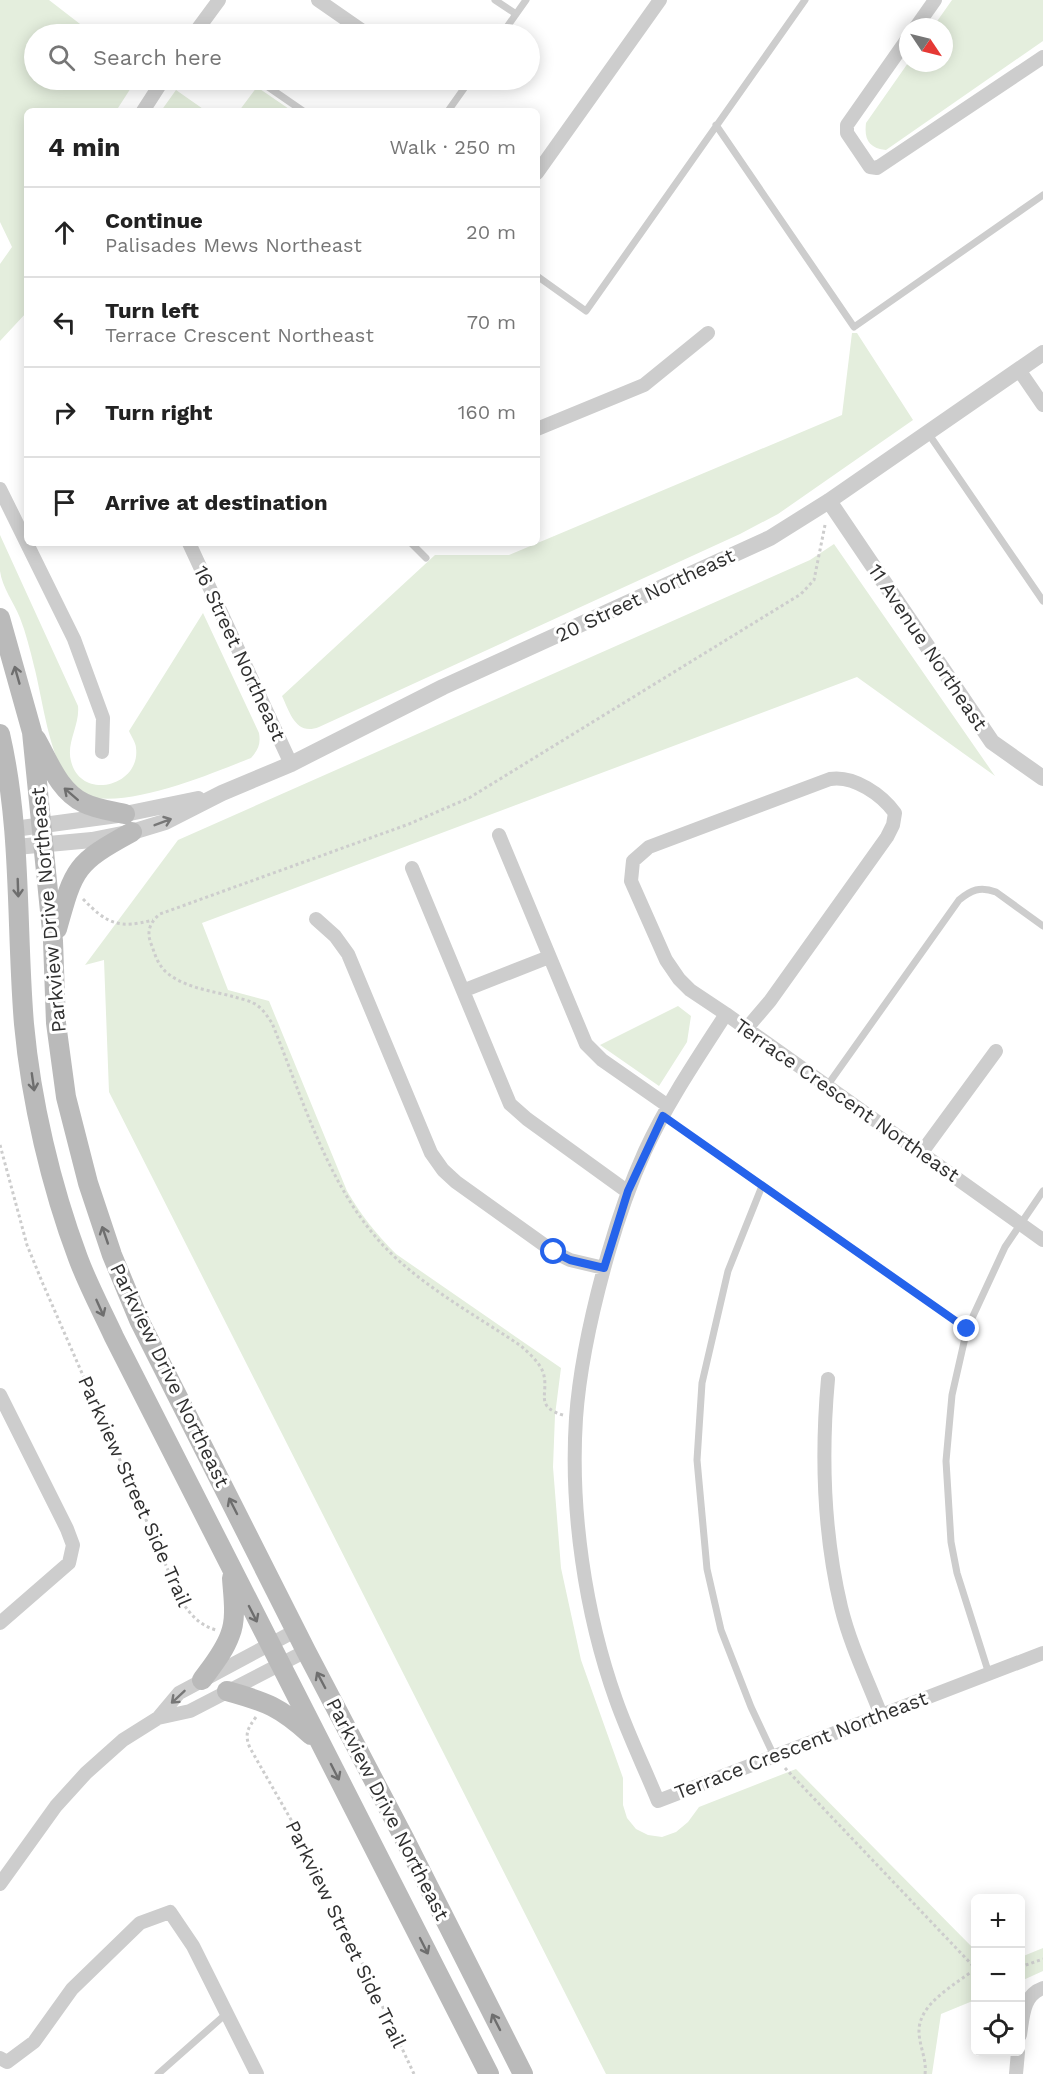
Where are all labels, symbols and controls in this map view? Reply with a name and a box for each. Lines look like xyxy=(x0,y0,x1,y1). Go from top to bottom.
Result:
north arrow xyxy=(899,18,953,72)
search box xyxy=(24,24,540,90)
icon: search xyxy=(45,41,78,74)
text: Search here xyxy=(93,45,222,70)
text: 4 min xyxy=(48,132,120,162)
text: Walk · 250 m xyxy=(389,135,516,159)
text: Continue xyxy=(105,208,203,233)
icon: ahead xyxy=(48,216,81,249)
text: 20 m xyxy=(466,220,516,244)
text: Palisades Mews Northeast xyxy=(105,233,362,257)
text: Turn left xyxy=(105,298,199,323)
icon: left xyxy=(48,306,81,339)
text: 70 m xyxy=(467,310,516,334)
text: Terrace Crescent Northeast xyxy=(105,323,374,347)
icon: right xyxy=(48,396,81,429)
text: Turn right xyxy=(105,400,212,425)
text: 160 m xyxy=(458,400,516,424)
icon: arrive xyxy=(48,486,81,519)
text: Arrive at destination xyxy=(105,490,328,515)
street label: 20 Street Northeast xyxy=(552,543,739,647)
street label: 11 Avenue Northeast xyxy=(863,559,993,735)
street label: 16 Street Northeast xyxy=(189,562,291,745)
one-way arrow xyxy=(11,666,22,685)
street label: Parkview Drive Northeast xyxy=(25,786,71,1034)
one-way arrow xyxy=(64,787,80,801)
one-way arrow xyxy=(153,816,172,827)
one-way arrow xyxy=(12,877,23,897)
street label: Terrace Crescent Northeast xyxy=(730,1013,964,1187)
one-way arrow xyxy=(27,1072,38,1091)
one-way arrow xyxy=(99,1226,110,1245)
route start xyxy=(540,1238,566,1264)
street label: Parkview Drive Northeast xyxy=(105,1259,235,1492)
one-way arrow xyxy=(95,1299,107,1317)
route end xyxy=(953,1315,979,1341)
street label: Parkview Street Side Trail xyxy=(73,1372,197,1610)
one-way arrow xyxy=(226,1498,238,1516)
one-way arrow xyxy=(248,1605,260,1623)
one-way arrow xyxy=(315,1672,326,1690)
street label: Terrace Crescent Northeast xyxy=(671,1685,931,1804)
one-way arrow xyxy=(170,1689,185,1704)
street label: Parkview Drive Northeast xyxy=(321,1694,455,1925)
one-way arrow xyxy=(330,1763,341,1781)
street label: Parkview Street Side Trail xyxy=(280,1816,412,2052)
map controls xyxy=(971,1894,1025,2056)
button: + xyxy=(971,1894,1025,1948)
one-way arrow xyxy=(418,1937,430,1955)
button: − xyxy=(971,1948,1025,2002)
button: locate xyxy=(971,2002,1025,2056)
one-way arrow xyxy=(490,2013,502,2031)

